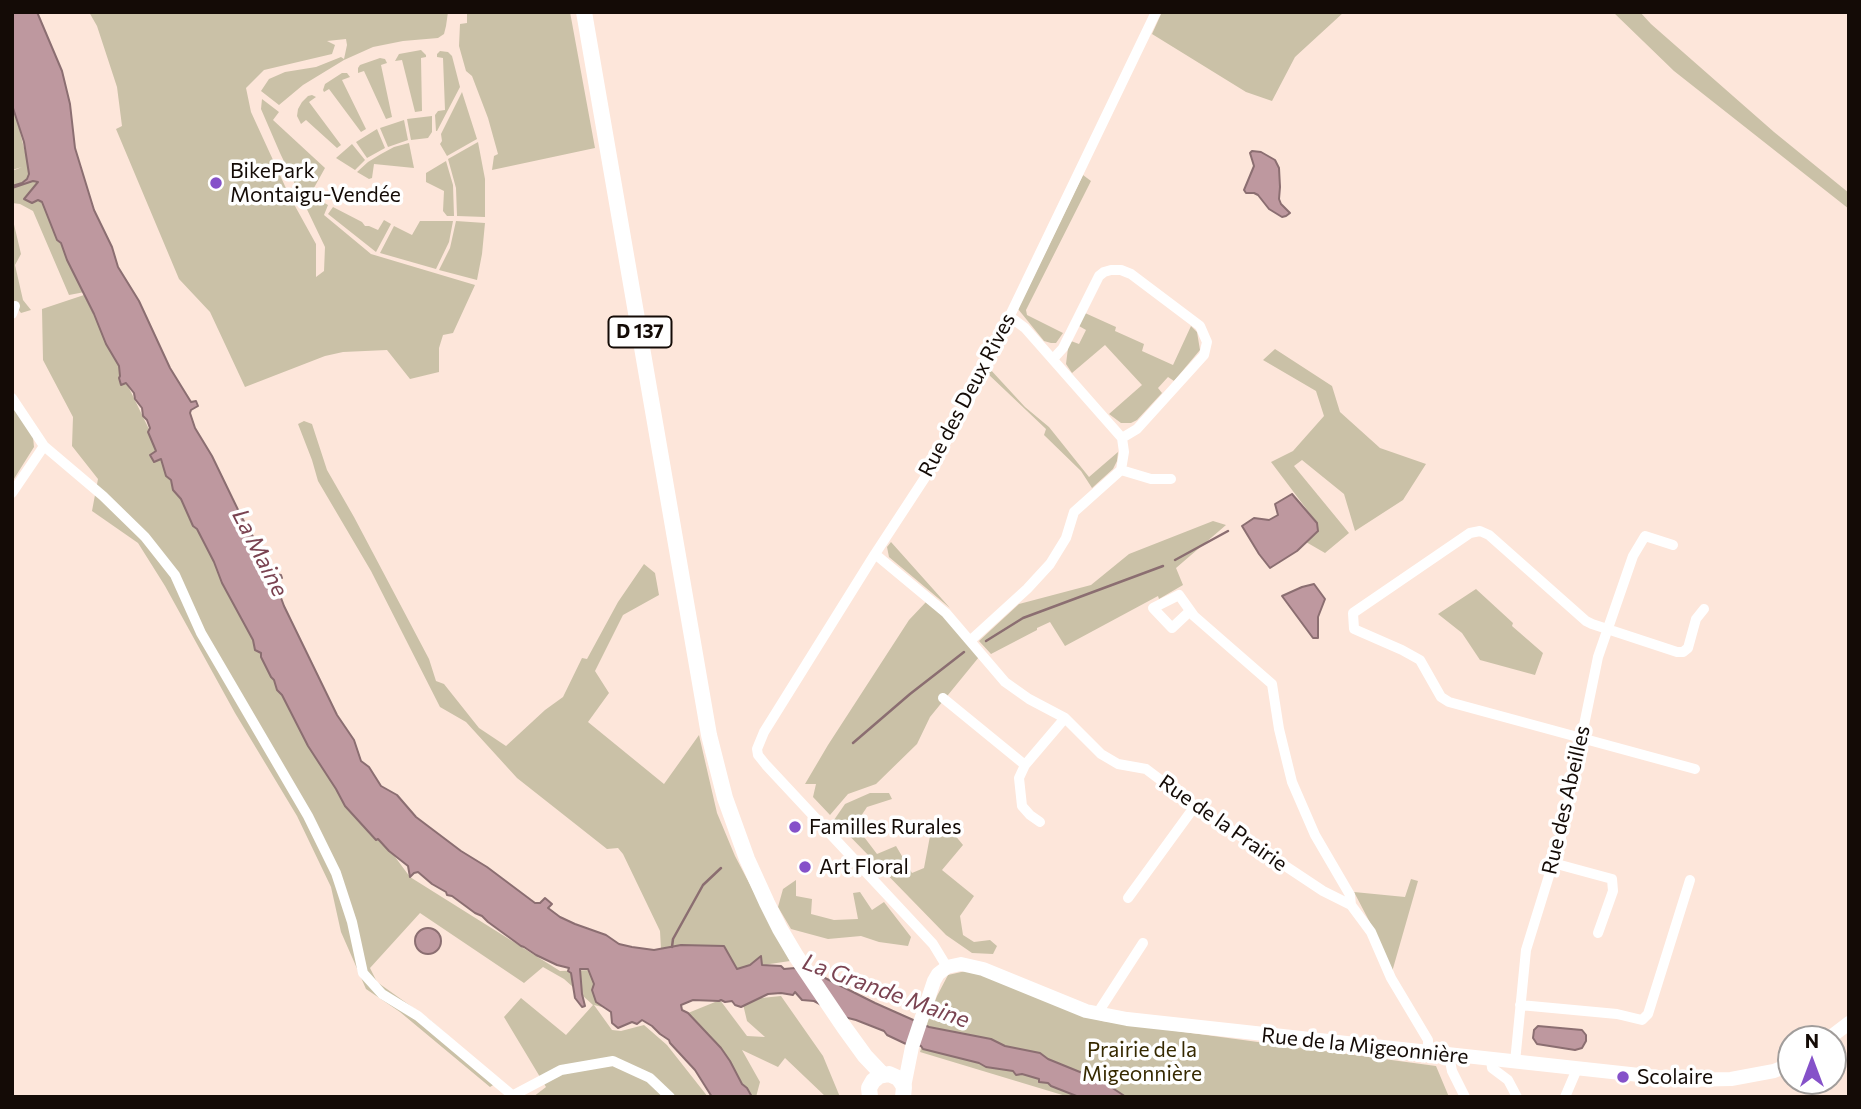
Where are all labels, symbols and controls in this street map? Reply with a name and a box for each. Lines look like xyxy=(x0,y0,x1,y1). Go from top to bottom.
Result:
place label: BikePark Montaigu-Vendée xyxy=(230,158,401,208)
marker: BikePark Montaigu-Vendée xyxy=(208,175,224,191)
street label: Rue des Deux Rives xyxy=(913,309,1021,481)
road number: D 137 xyxy=(608,316,672,348)
water label: La Maine xyxy=(226,505,294,601)
street label: Rue des Abeilles xyxy=(1537,723,1595,877)
street label: Rue de la Prairie xyxy=(1154,769,1292,877)
place label: Familles Rurales xyxy=(809,814,961,840)
marker: Familles Rurales xyxy=(787,819,803,835)
place label: Art Floral xyxy=(819,854,909,880)
marker: Art Floral xyxy=(797,859,813,875)
water label: La Grande Maine xyxy=(799,948,973,1034)
street label: Rue de la Migeonnière xyxy=(1260,1023,1470,1069)
north arrow xyxy=(1777,1025,1847,1095)
text: N xyxy=(1805,1029,1819,1052)
park label: Prairie de la Migeonnière xyxy=(1082,1037,1202,1087)
place label: Scolaire xyxy=(1637,1064,1713,1090)
marker: Scolaire xyxy=(1615,1069,1631,1085)

